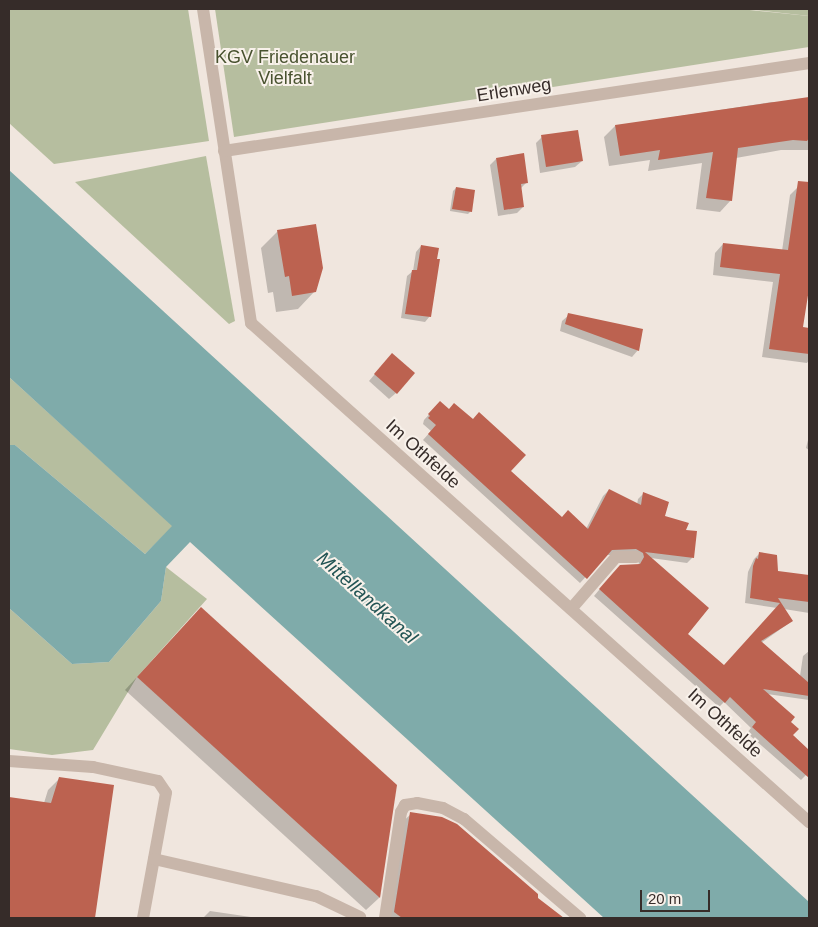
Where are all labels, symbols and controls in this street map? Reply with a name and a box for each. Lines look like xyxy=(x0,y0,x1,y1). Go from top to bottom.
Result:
park label: KGV Friedenauer Vielfalt xyxy=(215,47,355,90)
street label: Erlenweg xyxy=(475,73,553,107)
street label: Im Othfelde xyxy=(381,415,465,493)
water label: Mittellandkanal xyxy=(312,547,422,649)
street label: Im Othfelde xyxy=(683,684,767,762)
scale bar xyxy=(643,880,713,912)
text: 20 m xyxy=(648,890,681,907)

